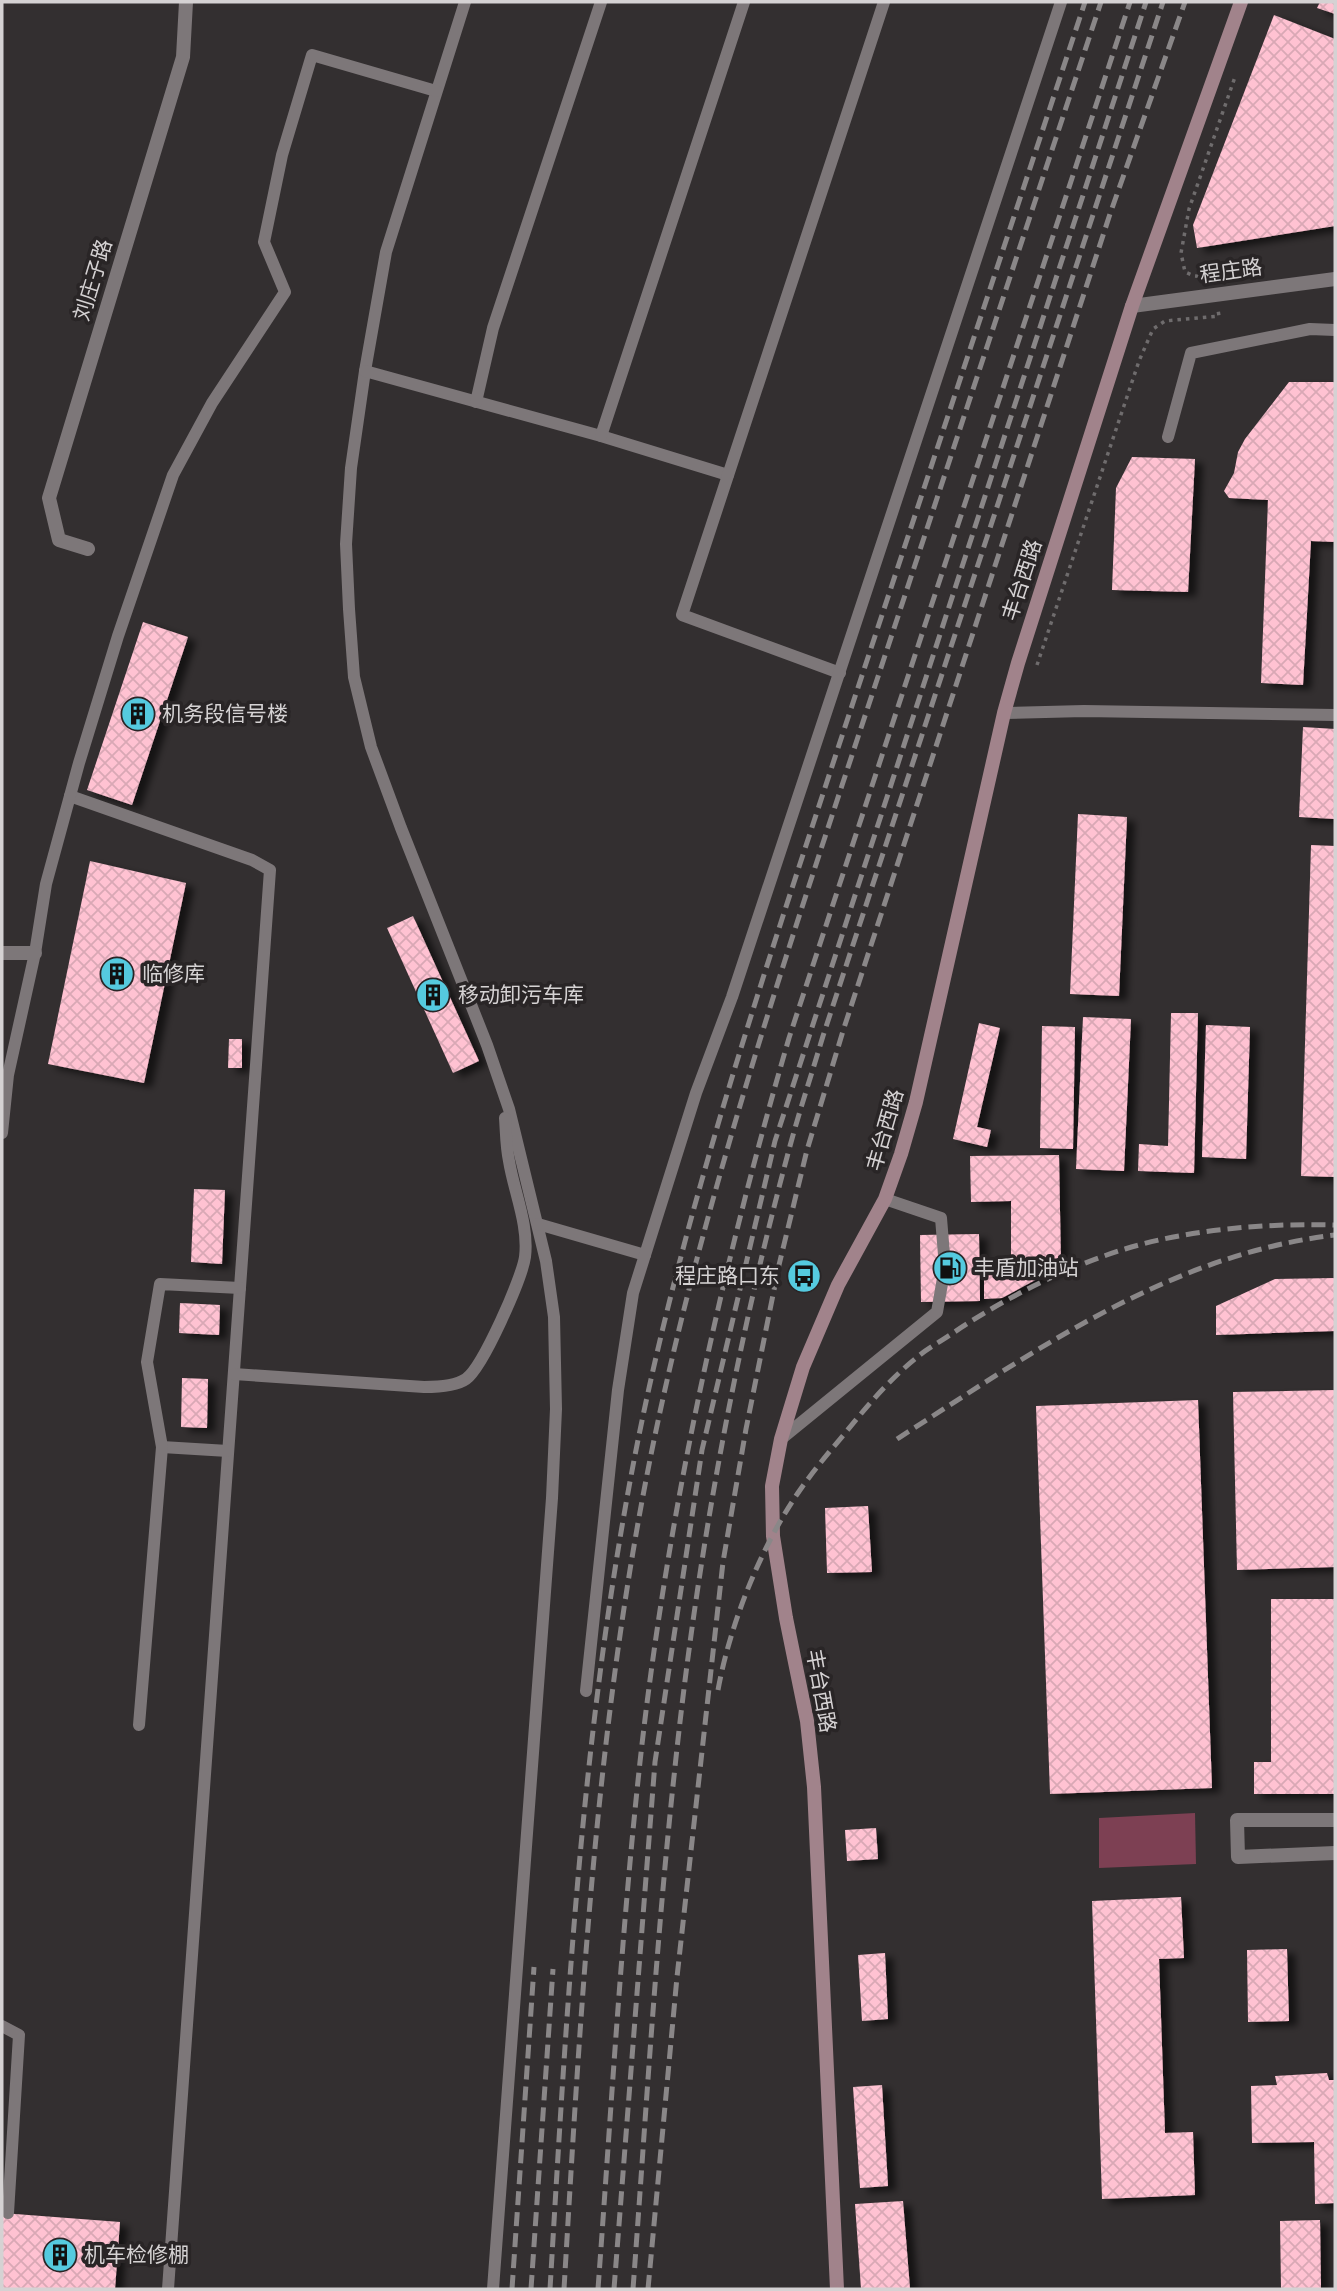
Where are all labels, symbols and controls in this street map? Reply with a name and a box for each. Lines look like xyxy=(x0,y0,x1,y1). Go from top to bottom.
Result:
street label: 刘庄子路 xyxy=(66,235,118,324)
street label: 程庄路 xyxy=(1198,252,1264,288)
street label: 丰台西路 xyxy=(995,535,1047,624)
building icon: 机务段信号楼 xyxy=(119,695,157,733)
place label: 机务段信号楼 xyxy=(162,699,288,727)
building icon: 临修库 xyxy=(98,955,136,993)
place label: 临修库 xyxy=(142,959,205,987)
building icon: 移动卸污车库 xyxy=(414,976,452,1014)
place label: 移动卸污车库 xyxy=(458,980,584,1008)
street label: 丰台西路 xyxy=(859,1085,909,1174)
fuel station icon: 丰盾加油站 xyxy=(931,1249,969,1287)
place label: 丰盾加油站 xyxy=(974,1253,1079,1281)
bus stop icon: 程庄路口东 xyxy=(785,1257,823,1295)
place label: 程庄路口东 xyxy=(675,1261,780,1289)
street label: 丰台西路 xyxy=(801,1647,843,1735)
building icon: 机车检修棚 xyxy=(41,2236,79,2274)
place label: 机车检修棚 xyxy=(84,2240,189,2268)

